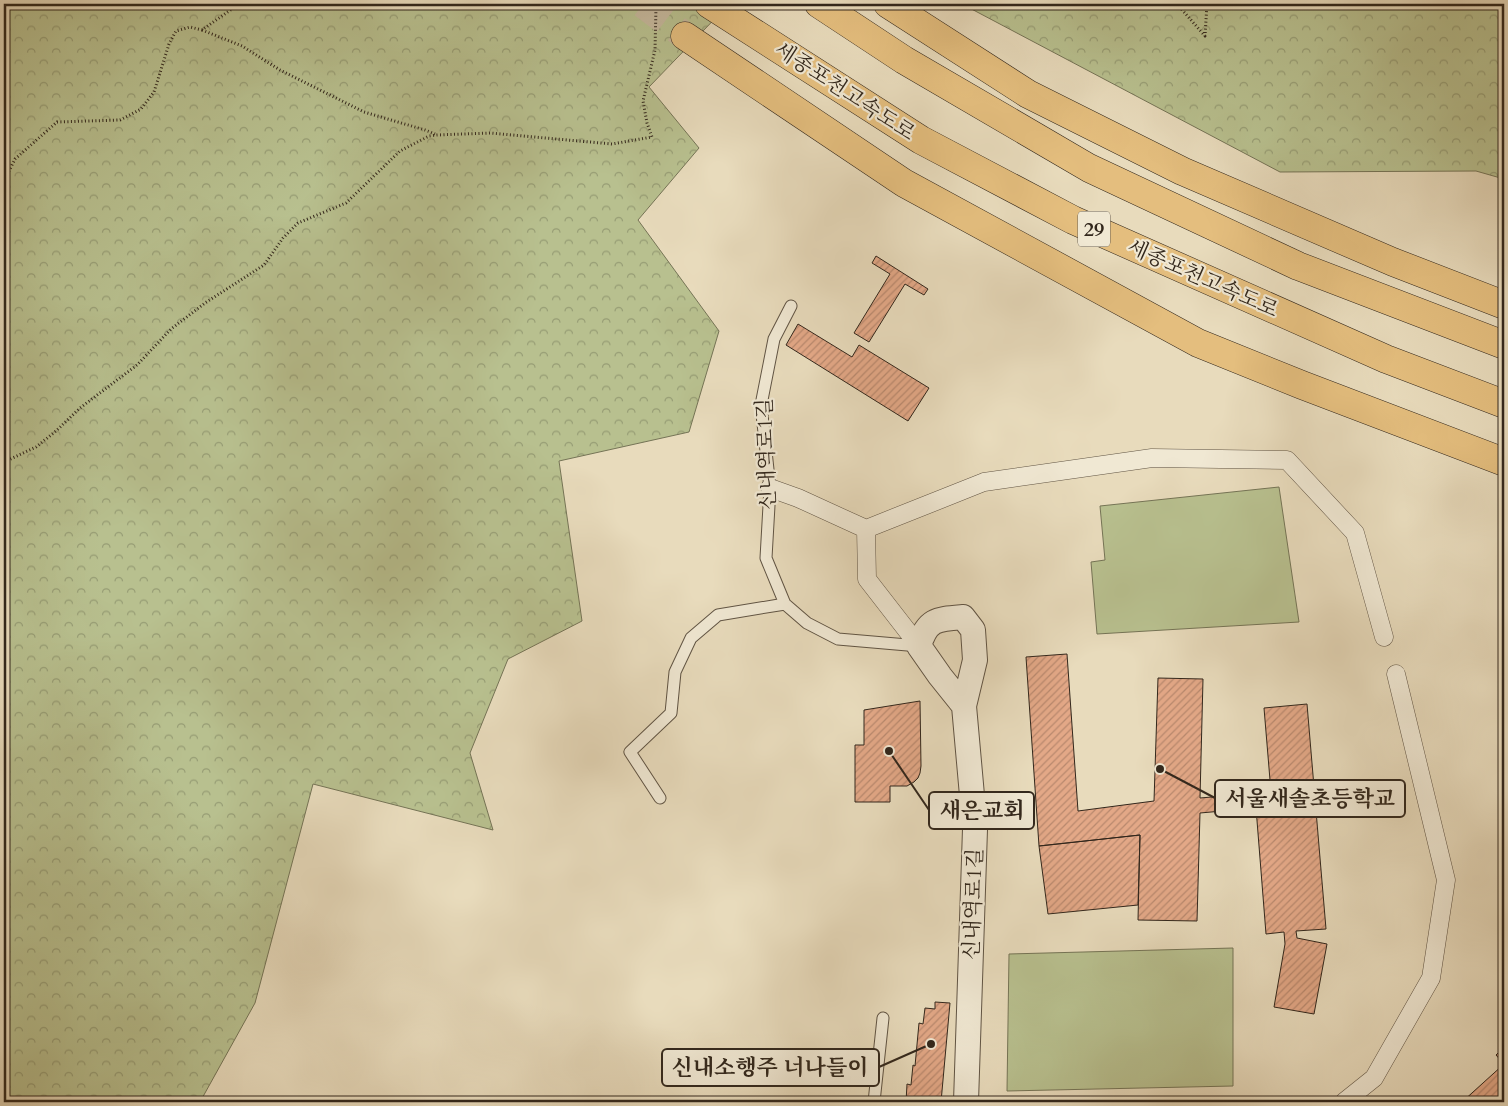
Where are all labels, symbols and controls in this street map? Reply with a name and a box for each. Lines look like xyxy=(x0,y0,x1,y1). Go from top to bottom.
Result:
street label: 세종포천고속도로 xyxy=(769,35,921,148)
road number: 29 xyxy=(1078,212,1110,246)
street label: 세종포천고속도로 xyxy=(1123,232,1283,325)
street label: 신내역로1길 xyxy=(750,397,783,511)
callout: 서울새솔초등학교 xyxy=(1215,780,1405,817)
text: 서울새솔초등학교 xyxy=(1225,784,1395,814)
callout: 새은교회 xyxy=(929,792,1034,829)
text: 새은교회 xyxy=(939,796,1025,826)
street label: 신내역로1길 xyxy=(957,847,990,961)
callout: 신내소행주 너나들이 xyxy=(662,1049,879,1086)
text: 신내소행주 너나들이 xyxy=(671,1053,869,1083)

